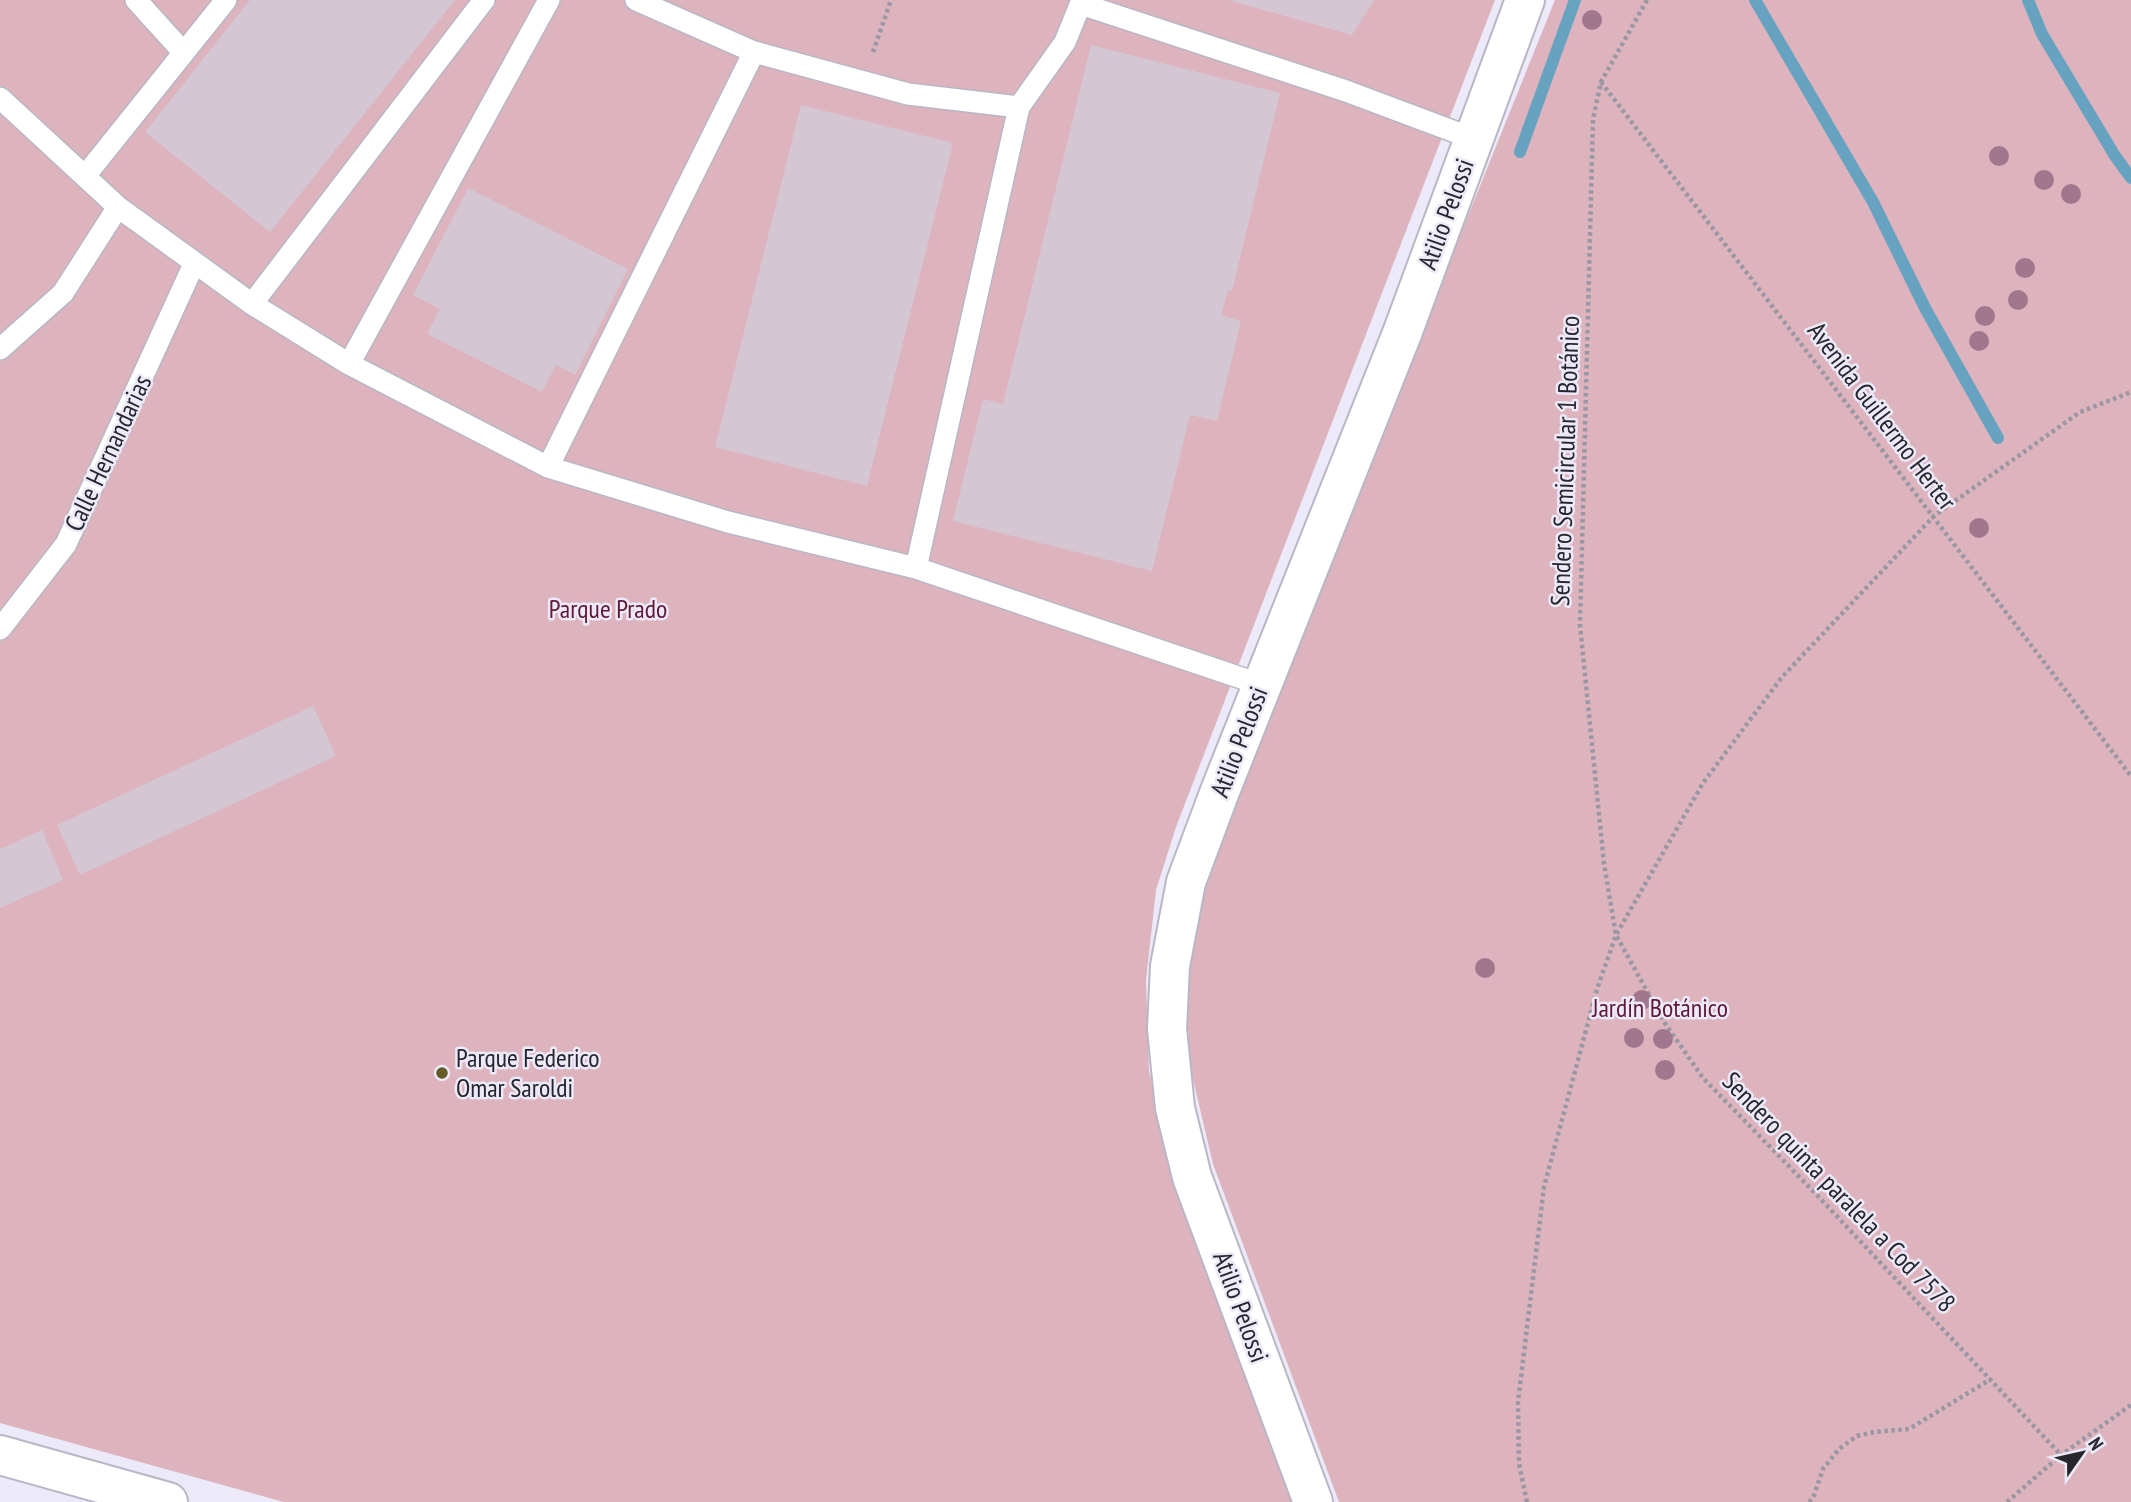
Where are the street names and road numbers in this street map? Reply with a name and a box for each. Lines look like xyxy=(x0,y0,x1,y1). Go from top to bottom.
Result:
street label: Atilio Pelossi xyxy=(1410,154,1481,274)
street label: Sendero Semicircular 1 Botánico xyxy=(1543,315,1586,607)
street label: Avenida Guillermo Herter xyxy=(1801,315,1964,516)
street label: Calle Hernandarias xyxy=(57,369,158,536)
street label: Atilio Pelossi xyxy=(1202,682,1275,802)
street label: Sendero quinta paralela a Cod 7578 xyxy=(1716,1064,1963,1319)
street label: Atilio Pelossi xyxy=(1206,1247,1277,1367)

